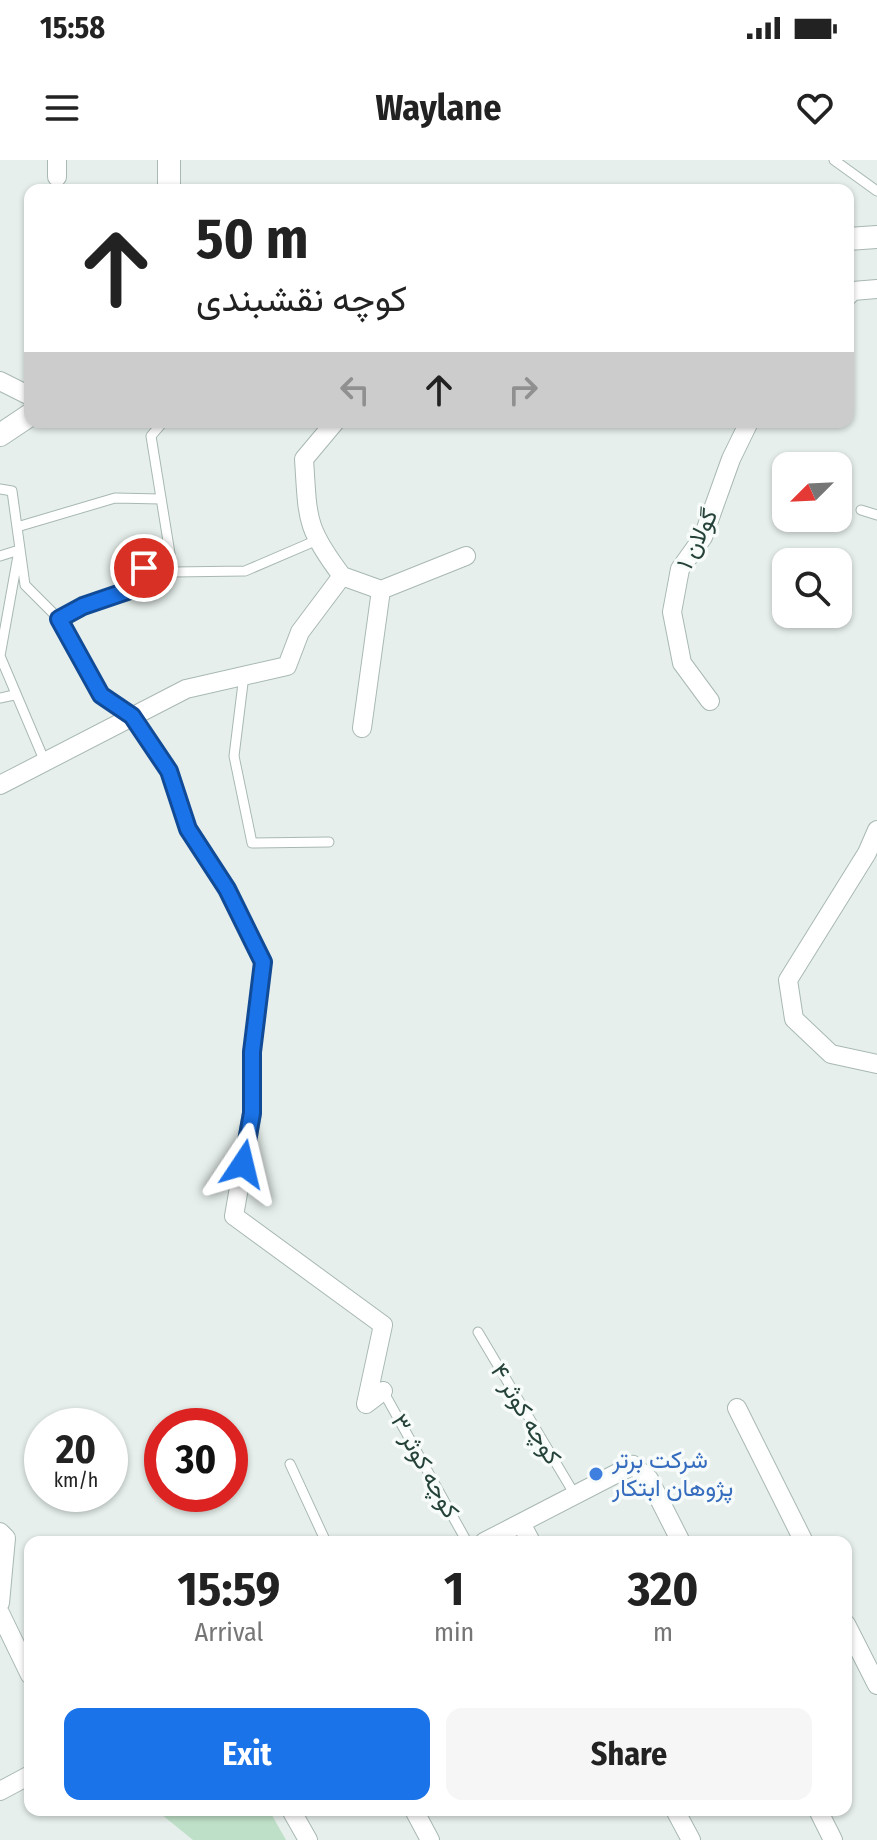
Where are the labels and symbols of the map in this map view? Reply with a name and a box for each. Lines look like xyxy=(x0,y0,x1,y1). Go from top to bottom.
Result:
north arrow xyxy=(772,452,852,532)
street label: گولان ۱ xyxy=(670,504,724,574)
pin xyxy=(110,534,178,602)
position arrow xyxy=(201,1122,285,1206)
street label: کوچه کوثر ۴ xyxy=(483,1358,567,1471)
speed limit sign: 30 xyxy=(144,1408,248,1512)
street label: کوچه کوثر ۳ xyxy=(383,1409,465,1524)
place label: شرکت برتر پژوهان ابتکار xyxy=(611,1446,733,1504)
marker: شرکت برتر پژوهان ابتکار xyxy=(587,1465,605,1483)

